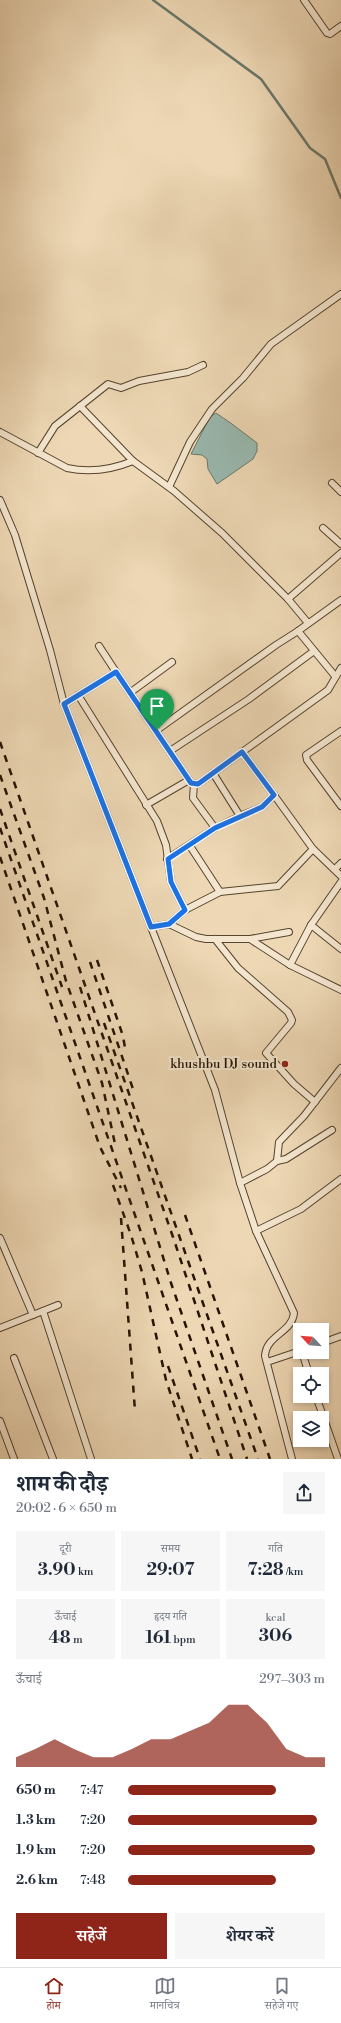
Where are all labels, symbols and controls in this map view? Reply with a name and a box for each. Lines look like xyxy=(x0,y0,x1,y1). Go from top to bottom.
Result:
pin xyxy=(140,689,174,730)
icon: arrive xyxy=(146,695,168,717)
place label: khushbu DJ sound xyxy=(170,1056,278,1072)
marker: khushbu DJ sound xyxy=(280,1059,290,1069)
north arrow xyxy=(293,1323,329,1359)
map controls xyxy=(293,1323,329,1447)
button: locate xyxy=(293,1367,329,1403)
button: layers xyxy=(293,1411,329,1447)
text: शाम की दौड़ xyxy=(16,1471,108,1498)
button: share xyxy=(283,1472,325,1514)
text: 20:02 · 6 × 650 m xyxy=(16,1500,117,1516)
text: दूरी xyxy=(60,1542,71,1556)
text: समय xyxy=(161,1542,180,1556)
text: गति xyxy=(268,1542,283,1556)
text: 3.90 xyxy=(38,1559,76,1581)
text: 29:07 xyxy=(146,1559,195,1581)
text: 7:28 xyxy=(248,1559,284,1581)
text: km xyxy=(76,1565,93,1579)
text: /km xyxy=(284,1565,303,1579)
text: ऊँचाई xyxy=(55,1610,76,1624)
text: हृदय गति xyxy=(154,1610,187,1624)
text: kcal xyxy=(266,1611,285,1625)
text: 306 xyxy=(259,1625,292,1647)
text: 48 xyxy=(48,1627,71,1649)
text: 161 xyxy=(145,1627,171,1649)
text: m xyxy=(71,1633,83,1647)
text: bpm xyxy=(171,1633,196,1647)
text: ऊँचाई xyxy=(16,1671,42,1687)
text: 297–303 m xyxy=(259,1671,325,1687)
text: 650 m xyxy=(16,1782,56,1798)
text: 7:47 xyxy=(80,1782,103,1798)
text: 1.3 km xyxy=(16,1812,56,1828)
text: 7:20 xyxy=(80,1812,106,1828)
text: 1.9 km xyxy=(16,1842,56,1858)
text: 7:20 xyxy=(80,1842,106,1858)
text: 2.6 km xyxy=(16,1872,58,1888)
text: 7:48 xyxy=(80,1872,105,1888)
button: सहेजें xyxy=(16,1913,167,1959)
button: शेयर करें xyxy=(175,1913,325,1959)
tab: होम xyxy=(43,1975,65,2016)
tab: मानचित्र xyxy=(150,1975,180,2016)
tab: सहेजे गए xyxy=(265,1975,298,2016)

